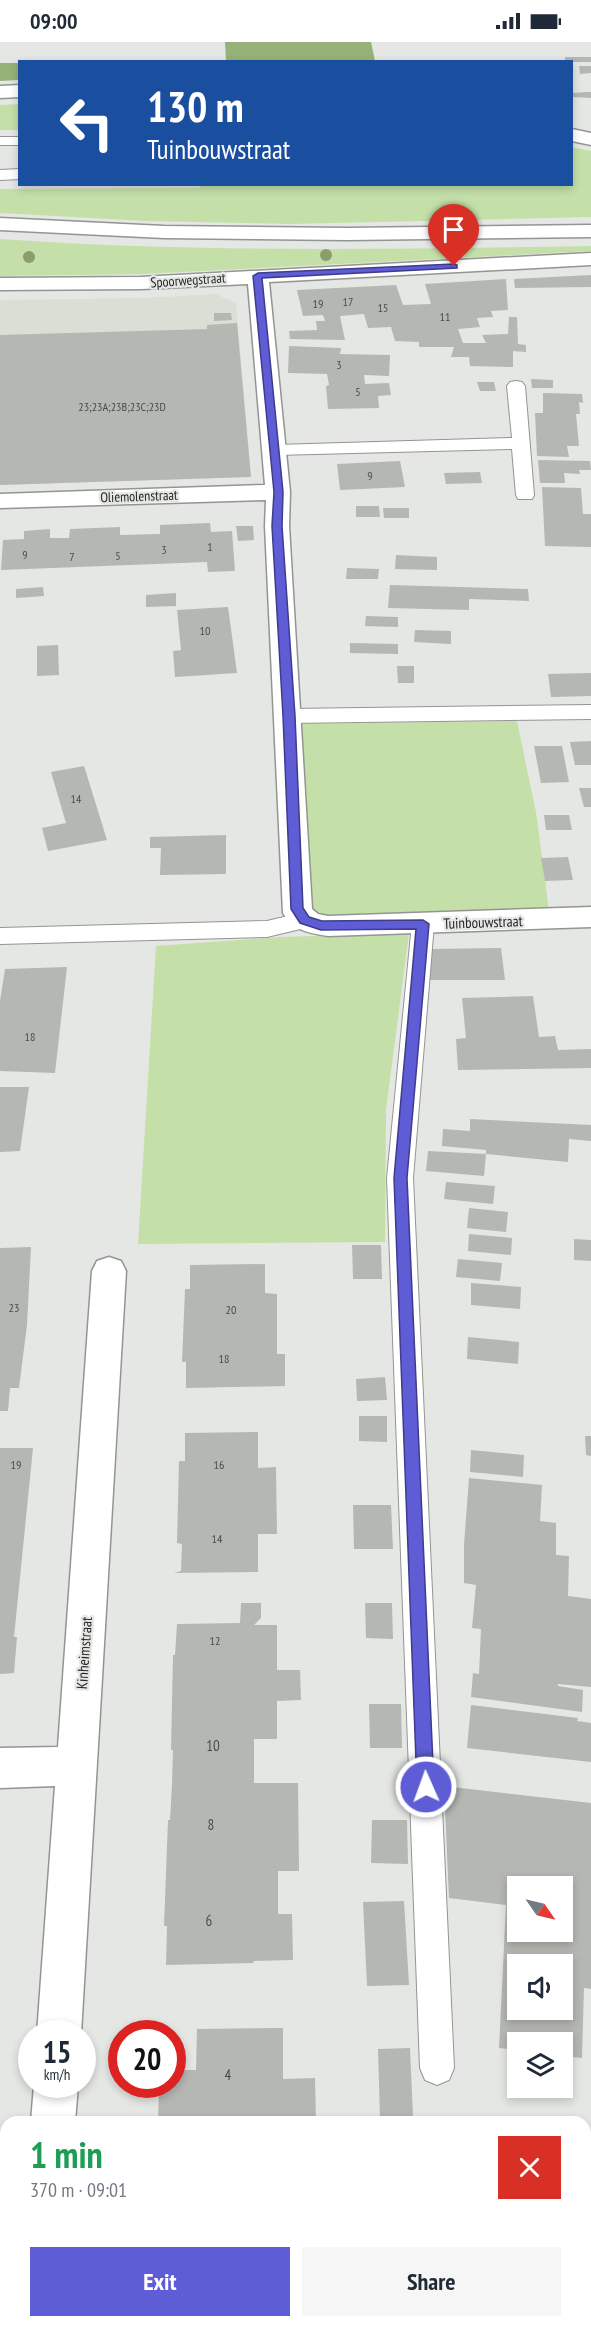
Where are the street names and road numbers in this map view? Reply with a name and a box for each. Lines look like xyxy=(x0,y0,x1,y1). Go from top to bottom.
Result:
street label: Spoorwegstraat xyxy=(150,268,226,292)
street label: Oliemolenstraat xyxy=(100,486,178,506)
street label: Tuinbouwstraat xyxy=(443,911,523,933)
street label: Kinheimstraat xyxy=(72,1616,96,1690)

